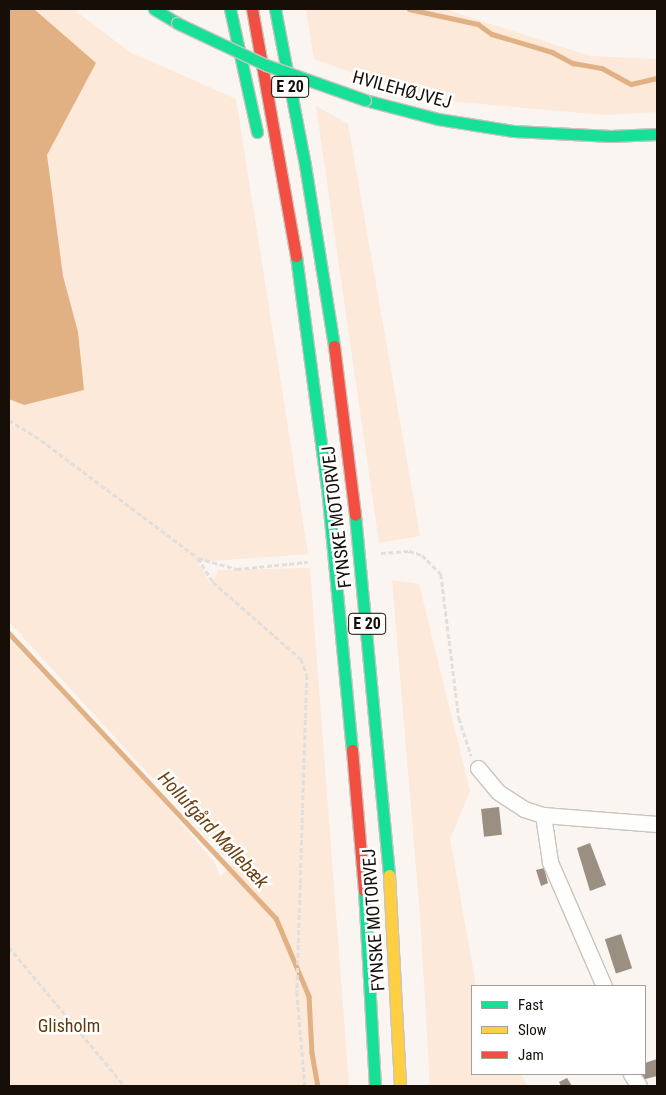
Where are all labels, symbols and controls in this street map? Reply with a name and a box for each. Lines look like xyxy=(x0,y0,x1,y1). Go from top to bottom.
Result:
street label: HVILEHØJVEJ xyxy=(350,66,454,114)
road number: E 20 xyxy=(270,74,310,100)
street label: FYNSKE MOTORVEJ xyxy=(318,445,356,589)
road number: E 20 xyxy=(347,610,387,638)
water label: Hollufgård Møllebæk xyxy=(153,767,273,893)
street label: FYNSKE MOTORVEJ xyxy=(358,848,390,992)
legend xyxy=(471,985,646,1075)
text: Fast xyxy=(518,996,543,1014)
park label: Glisholm xyxy=(38,1015,100,1037)
text: Slow xyxy=(518,1021,547,1039)
text: Jam xyxy=(518,1046,544,1064)

